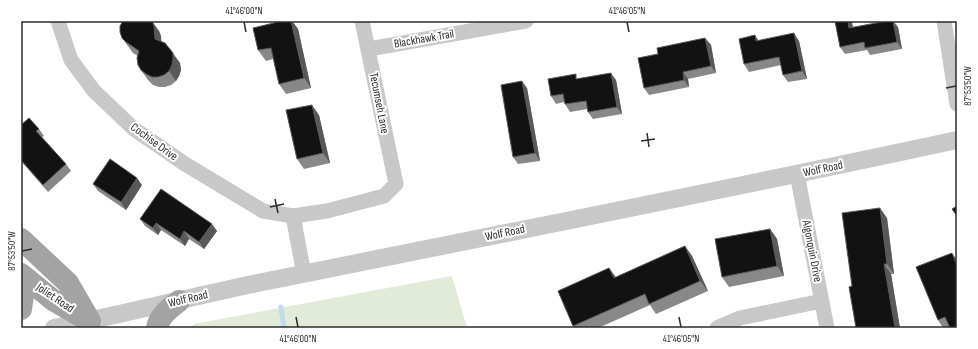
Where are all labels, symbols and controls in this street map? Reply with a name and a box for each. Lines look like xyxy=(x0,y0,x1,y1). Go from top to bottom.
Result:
text: 41°46'00"N xyxy=(225,5,263,17)
text: 41°46'05"N xyxy=(609,5,645,17)
street label: Blackhawk Trail xyxy=(393,26,455,52)
text: 87°53'50"W xyxy=(962,66,974,106)
street label: Tecumseh Lane xyxy=(366,71,392,135)
street label: Cochise Drive xyxy=(127,120,181,164)
street label: Wolf Road xyxy=(802,157,844,181)
street label: Algonquin Drive xyxy=(798,218,825,283)
street label: Wolf Road xyxy=(484,221,526,245)
text: 87°53'50"W xyxy=(6,231,18,271)
street label: Joliet Road xyxy=(32,279,77,316)
street label: Wolf Road xyxy=(167,287,209,311)
text: 41°46'00"N xyxy=(279,333,317,345)
text: 41°46'05"N xyxy=(663,333,699,345)

